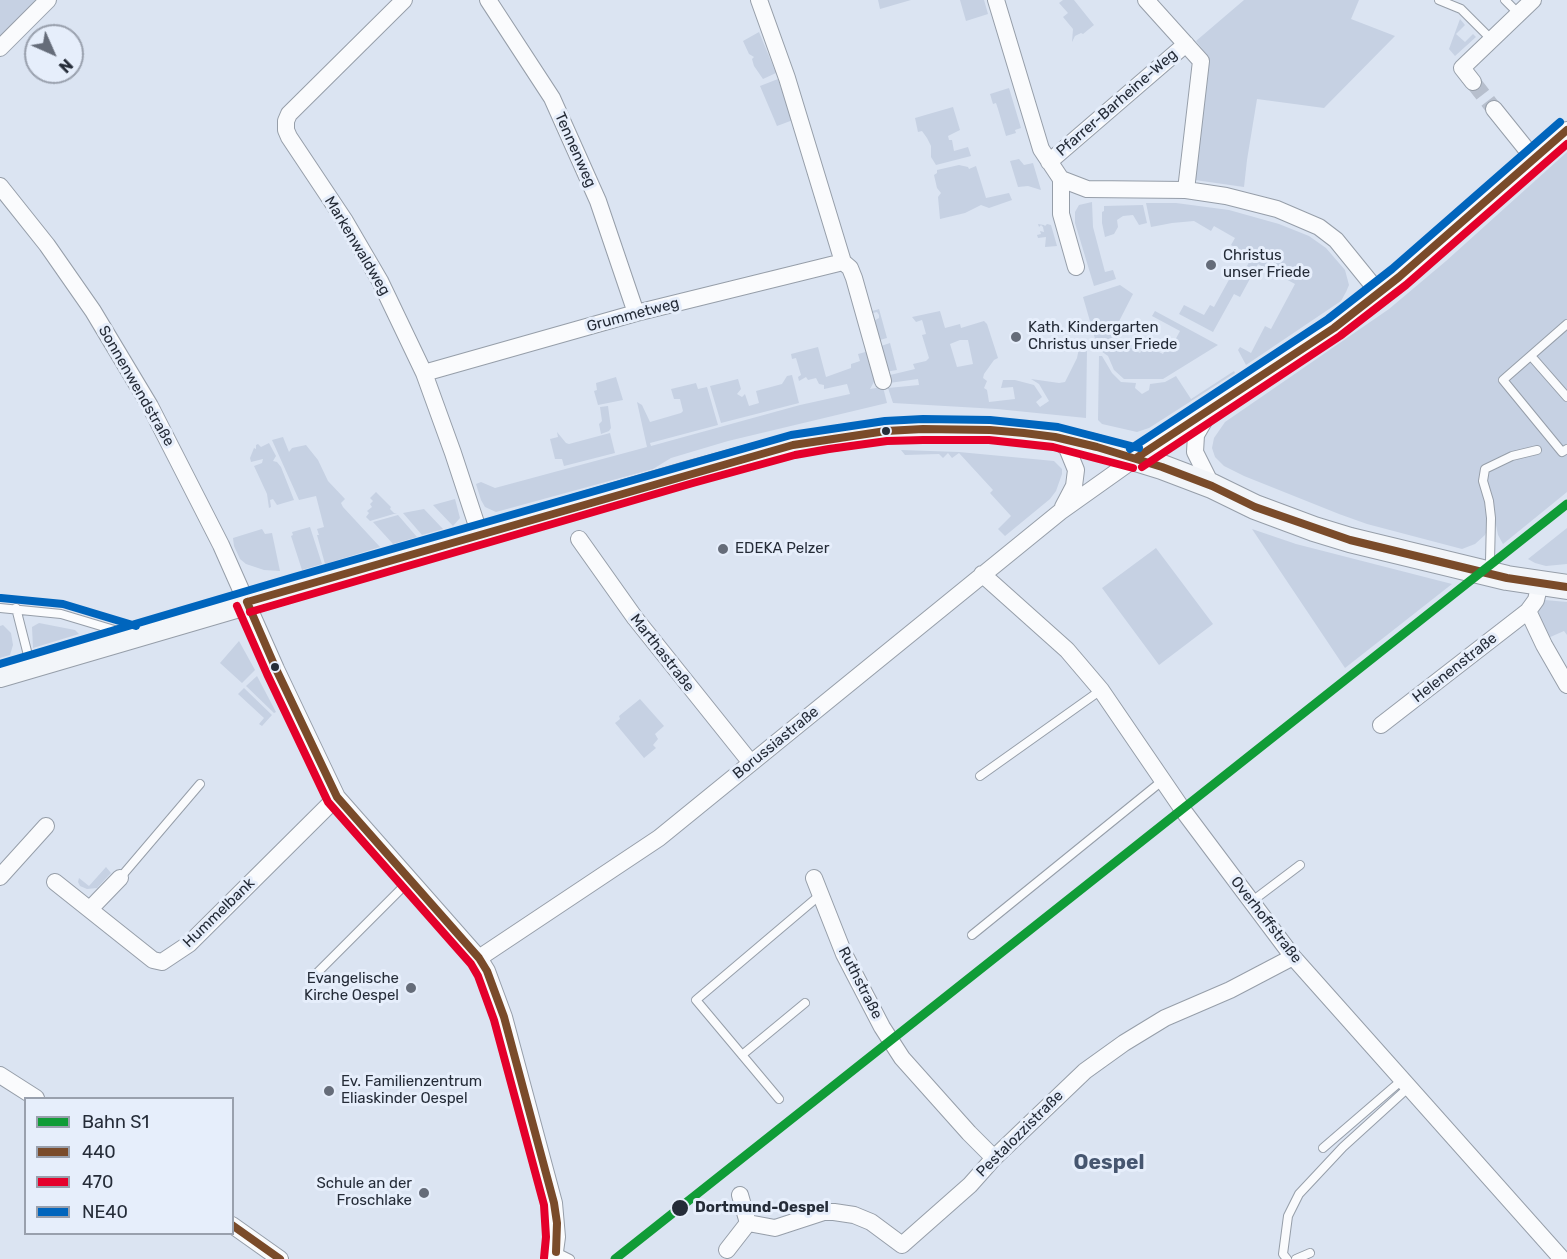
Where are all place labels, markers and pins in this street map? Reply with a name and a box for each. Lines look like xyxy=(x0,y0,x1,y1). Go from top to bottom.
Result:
place label: Christus unser Friede xyxy=(1223,247,1310,282)
marker: Christus unser Friede xyxy=(1204,258,1218,272)
place label: Kath. Kindergarten Christus unser Friede xyxy=(1028,319,1177,354)
marker: Kath. Kindergarten Christus unser Friede xyxy=(1009,330,1023,344)
unlabelled marker xyxy=(880,425,892,437)
place label: EDEKA Pelzer xyxy=(735,540,829,558)
marker: EDEKA Pelzer xyxy=(716,542,730,556)
unlabelled marker xyxy=(269,661,281,673)
place label: Evangelische Kirche Oespel xyxy=(304,970,399,1005)
marker: Evangelische Kirche Oespel xyxy=(404,981,418,995)
place label: Ev. Familienzentrum Eliaskinder Oespel xyxy=(341,1073,482,1108)
marker: Ev. Familienzentrum Eliaskinder Oespel xyxy=(322,1084,336,1098)
place label: Schule an der Froschlake xyxy=(316,1175,412,1210)
marker: Schule an der Froschlake xyxy=(417,1186,431,1200)
marker: Dortmund-Oespel xyxy=(670,1198,690,1218)
place label: Dortmund-Oespel xyxy=(695,1199,829,1217)

